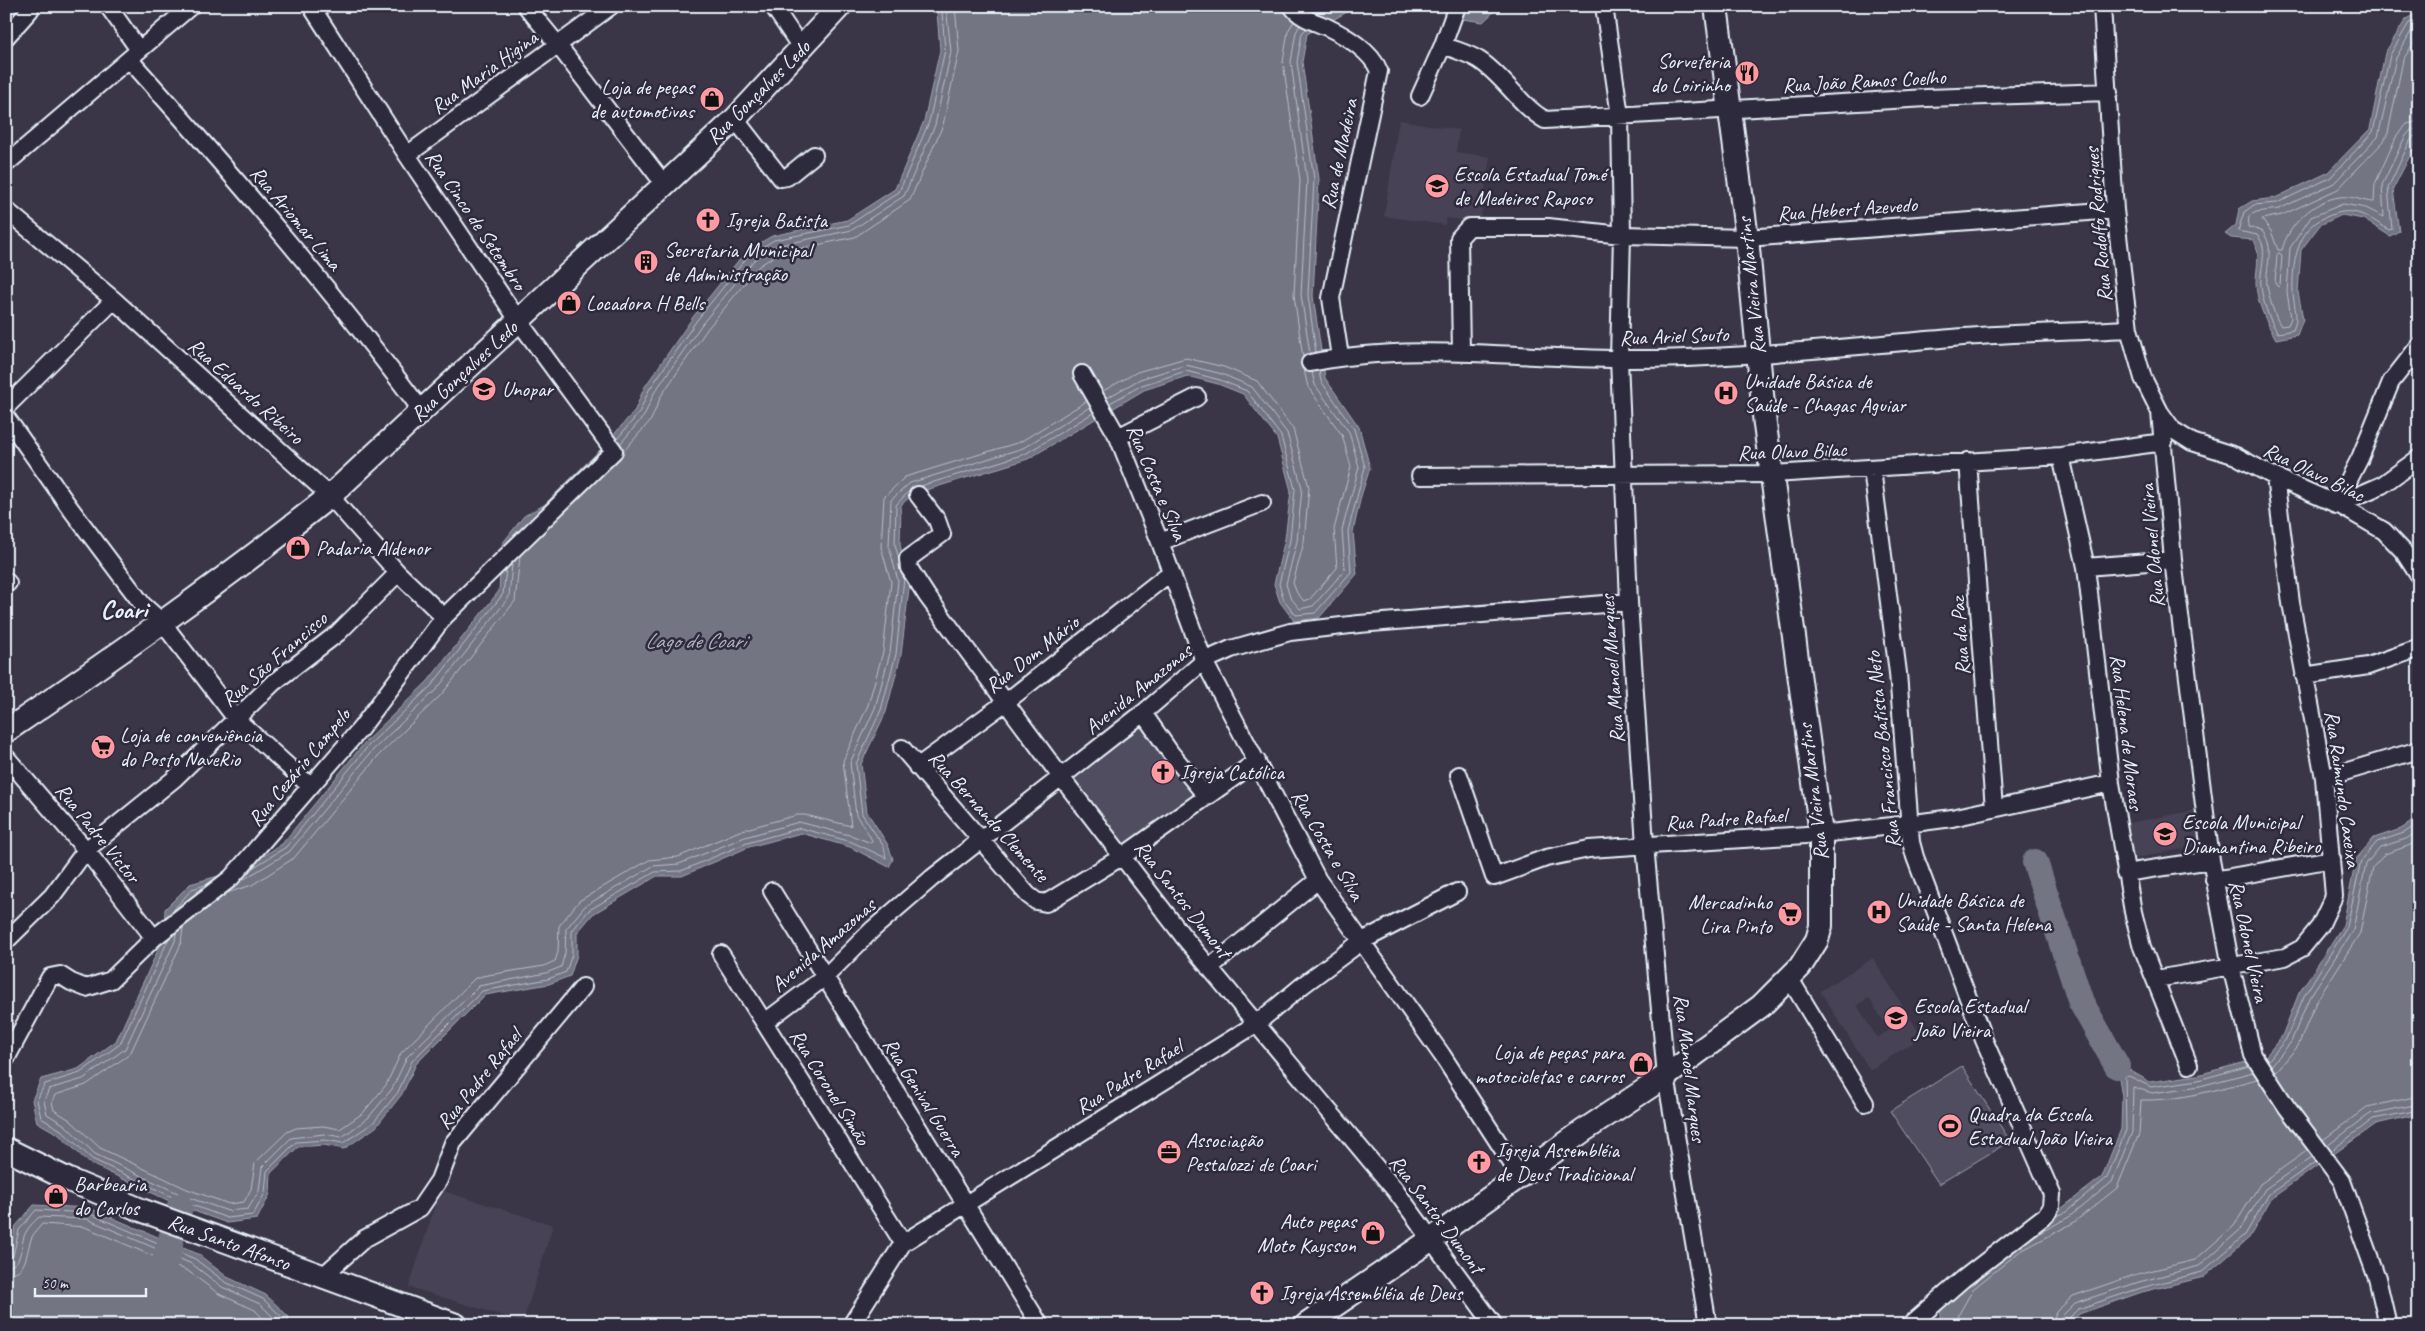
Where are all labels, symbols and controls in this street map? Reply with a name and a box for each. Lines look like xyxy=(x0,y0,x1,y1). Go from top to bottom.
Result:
street label: Rua Maria Higina xyxy=(425,24,544,119)
street label: Rua Gonçalves Ledo xyxy=(700,33,817,150)
place label: Sorveteria do Loirinho xyxy=(1651,48,1733,98)
restaurant icon: Sorveteria do Loirinho xyxy=(1734,60,1760,86)
street label: Rua João Ramos Coelho xyxy=(1782,64,1948,98)
place label: Loja de peças de automotivas xyxy=(590,74,696,124)
shop icon: Loja de peças de automotivas xyxy=(699,86,725,112)
street label: Rua de Madeira xyxy=(1315,95,1364,212)
street label: Rua Cinco de Setembro xyxy=(420,145,534,297)
street label: Rua Rodolfo Rodrigues xyxy=(2078,145,2118,303)
street label: Rua Ariomar Lima xyxy=(245,160,349,277)
place label: Escola Estadual Tomé de Medeiros Raposo xyxy=(1454,161,1609,211)
school or university icon: Escola Estadual Tomé de Medeiros Raposo xyxy=(1424,173,1450,199)
street label: Rua Hebert Azevedo xyxy=(1776,191,1919,227)
church icon: Igreja Batista xyxy=(695,207,721,233)
place label: Igreja Batista xyxy=(726,207,828,233)
street label: Rua Vieira Martins xyxy=(1731,214,1771,356)
place label: Secretaria Municipal de Administração xyxy=(664,237,815,287)
building icon: Secretaria Municipal de Administração xyxy=(633,249,659,275)
shop icon: Locadora H Bells xyxy=(556,290,582,316)
place label: Locadora H Bells xyxy=(586,290,706,316)
street label: Rua Gonçalves Ledo xyxy=(405,314,524,427)
street label: Rua Ariel Souto xyxy=(1619,321,1730,351)
street label: Rua Eduardo Ribeiro xyxy=(183,332,310,451)
place label: Unidade Básica de Saúde - Chagas Aguiar xyxy=(1744,368,1907,418)
school or university icon: Unopar xyxy=(471,376,497,402)
place label: Unopar xyxy=(502,376,554,402)
hospital icon: Unidade Básica de Saúde - Chagas Aguiar xyxy=(1713,380,1739,406)
street label: Rua Costa e Silva xyxy=(1121,420,1194,546)
street label: Rua Olavo Bilac xyxy=(1737,436,1848,466)
street label: Rua Olavo Bilac xyxy=(2259,436,2370,508)
street label: Rua Odonel Vieira xyxy=(2134,482,2170,609)
shop icon: Padaria Aldenor xyxy=(285,535,311,561)
place label: Padaria Aldenor xyxy=(316,535,432,561)
street label: Rua Manoel Marques xyxy=(1594,592,1630,744)
district label: Coari xyxy=(101,593,151,626)
street label: Rua da Paz xyxy=(1944,594,1976,676)
street label: Rua São Francisco xyxy=(216,605,334,712)
street label: Rua Dom Mário xyxy=(980,608,1086,699)
water label: Lago de Coari xyxy=(645,627,751,655)
street label: Avenida Amazonas xyxy=(1079,637,1198,740)
street label: Rua Francisco Batista Neto xyxy=(1860,649,1906,850)
street label: Rua Helena de Moraes xyxy=(2105,653,2150,813)
street label: Rua Cezário Campelo xyxy=(242,701,358,831)
street label: Rua Raimundo Caxeixa xyxy=(2319,709,2367,871)
street label: Rua Vieira Martins xyxy=(1791,720,1834,862)
place label: Loja de conveniência do Posto NaveRio xyxy=(120,722,264,772)
supermarket icon: Loja de conveniência do Posto NaveRio xyxy=(90,734,116,760)
street label: Rua Bernando Clemente xyxy=(923,745,1056,888)
church icon: Igreja Católica xyxy=(1150,759,1176,785)
place label: Igreja Católica xyxy=(1180,759,1286,785)
street label: Rua Padre Victor xyxy=(50,778,147,889)
street label: Rua Costa e Silva xyxy=(1286,785,1371,907)
street label: Rua Padre Rafael xyxy=(1665,802,1791,836)
place label: Escola Municipal Diamantina Ribeiro xyxy=(2182,809,2322,859)
school or university icon: Escola Municipal Diamantina Ribeiro xyxy=(2152,821,2178,847)
street label: Rua Santos Dumont xyxy=(1129,835,1239,965)
street label: Rua Odonel Vieira xyxy=(2223,878,2275,1006)
place label: Unidade Básica de Saúde - Santa Helena xyxy=(1896,887,2053,937)
place label: Mercadinho Lira Pinto xyxy=(1688,889,1774,939)
street label: Avenida Amazonas xyxy=(765,891,882,998)
hospital icon: Unidade Básica de Saúde - Santa Helena xyxy=(1866,899,1892,925)
supermarket icon: Mercadinho Lira Pinto xyxy=(1777,901,1803,927)
street label: Rua Manoel Marques xyxy=(1668,993,1712,1145)
place label: Escola Estadual João Vieira xyxy=(1913,993,2029,1043)
school or university icon: Escola Estadual João Vieira xyxy=(1883,1005,1909,1031)
street label: Rua Padre Rafael xyxy=(431,1021,529,1134)
street label: Rua Coronel Simão xyxy=(784,1024,877,1151)
street label: Rua Padre Rafael xyxy=(1071,1032,1190,1120)
street label: Rua Genival Guerra xyxy=(877,1033,972,1162)
place label: Loja de peças para motocicletas e carros xyxy=(1475,1039,1626,1089)
shop icon: Loja de peças para motocicletas e carros xyxy=(1628,1051,1654,1077)
place label: Quadra da Escola Estadual João Vieira xyxy=(1968,1101,2113,1151)
sports icon: Quadra da Escola Estadual João Vieira xyxy=(1937,1113,1963,1139)
place label: Associação Pestalozzi de Coari xyxy=(1186,1127,1319,1177)
place label: Igreja Assembléia de Deus Tradicional xyxy=(1496,1137,1636,1187)
office icon: Associação Pestalozzi de Coari xyxy=(1156,1139,1182,1165)
street label: Rua Santos Dumont xyxy=(1384,1149,1492,1281)
church icon: Igreja Assembléia de Deus Tradicional xyxy=(1466,1149,1492,1175)
place label: Barbearia do Carlos xyxy=(74,1171,148,1221)
shop icon: Barbearia do Carlos xyxy=(43,1183,69,1209)
street label: Rua Santo Afonso xyxy=(165,1208,295,1277)
place label: Auto peças Moto Kaysson xyxy=(1257,1208,1358,1258)
shop icon: Auto peças Moto Kaysson xyxy=(1360,1220,1386,1246)
scale bar xyxy=(35,1266,146,1298)
text: 50 m xyxy=(42,1274,69,1293)
church icon: Igreja Assembléia de Deus xyxy=(1249,1280,1275,1306)
place label: Igreja Assembléia de Deus xyxy=(1280,1280,1464,1306)

